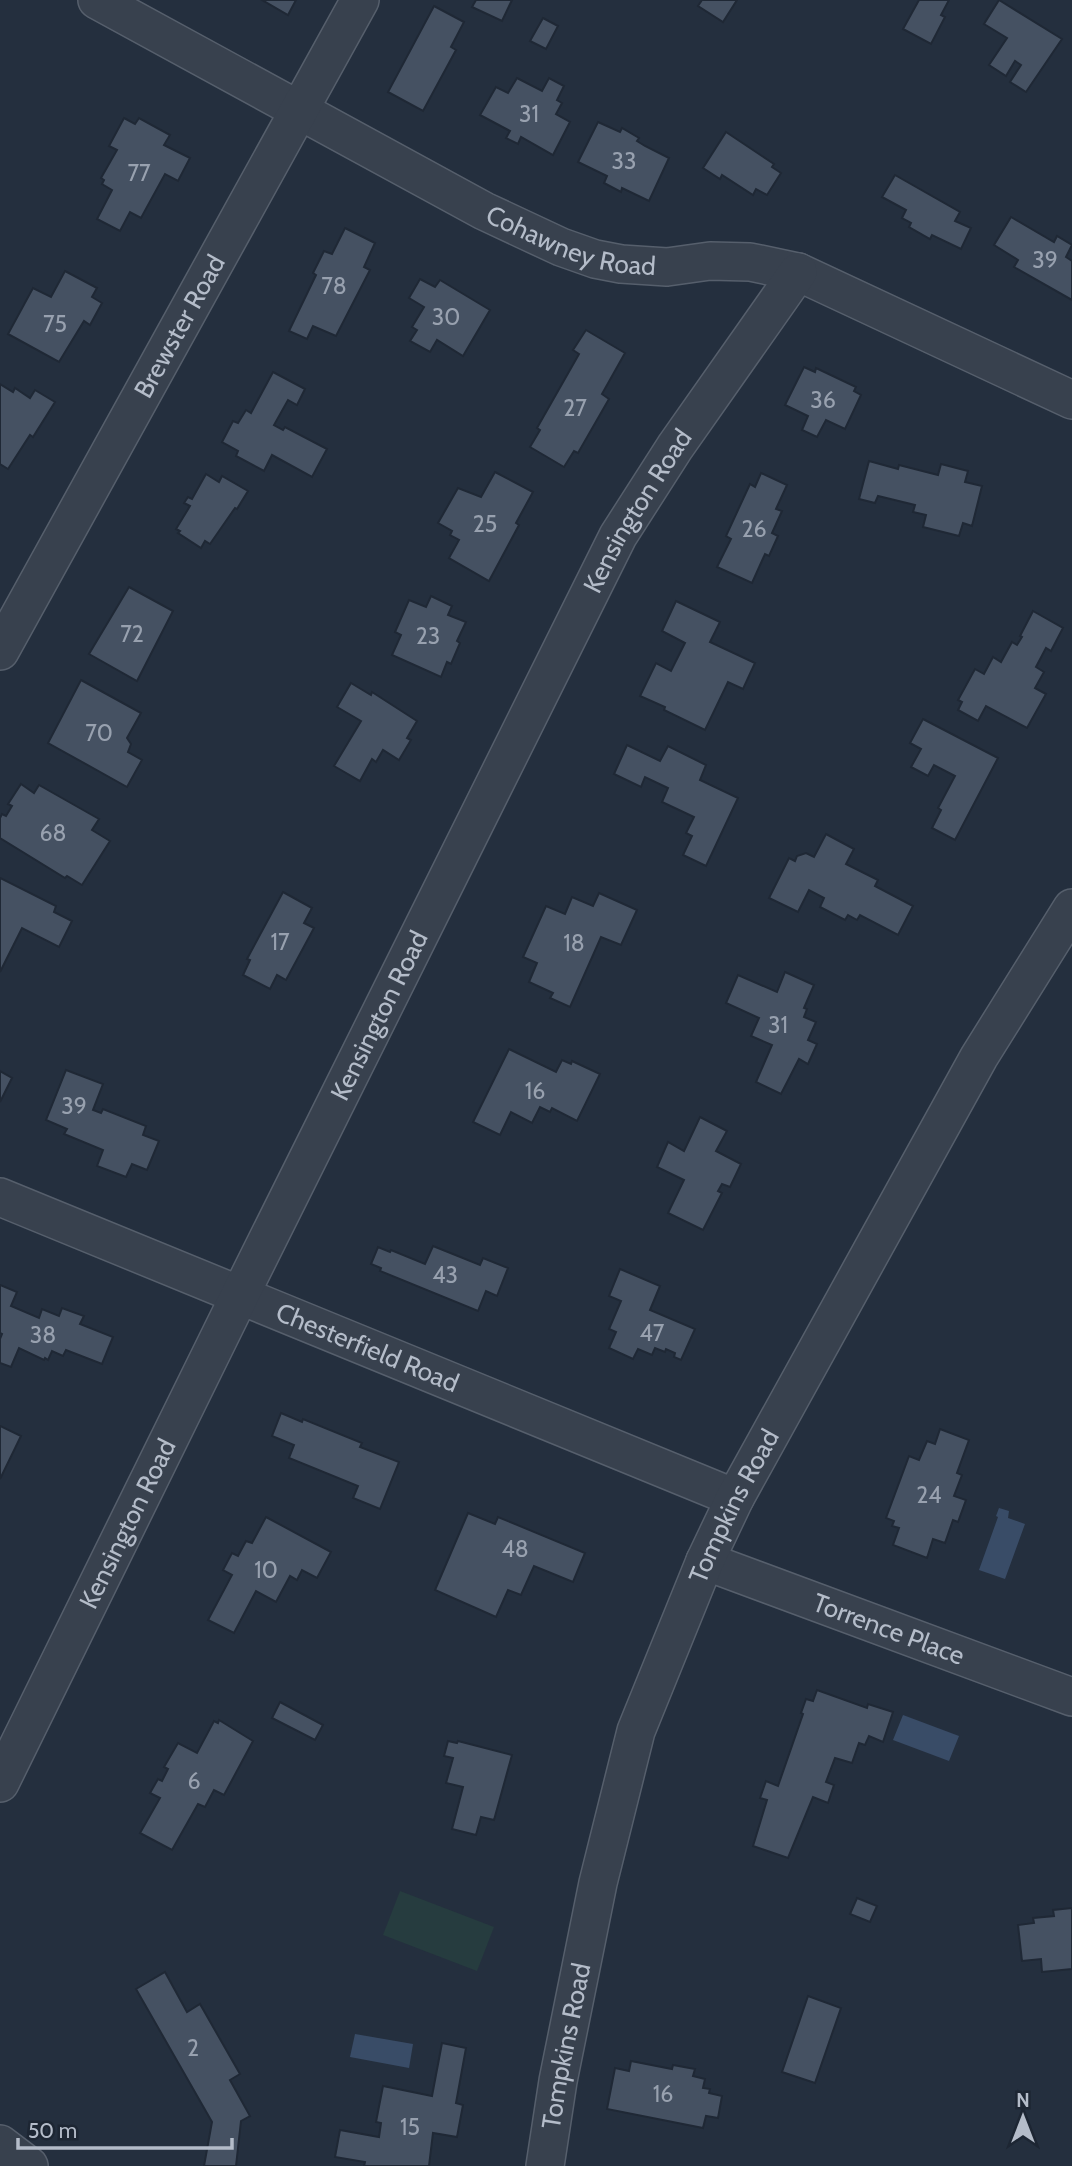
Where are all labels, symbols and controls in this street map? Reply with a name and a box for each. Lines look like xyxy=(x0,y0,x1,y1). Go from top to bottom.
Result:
house number: 31 xyxy=(519,100,539,128)
house number: 33 xyxy=(612,147,636,175)
house number: 77 xyxy=(127,159,151,187)
street label: Cohawney Road xyxy=(481,198,657,282)
house number: 39 xyxy=(1032,246,1058,274)
street label: Brewster Road xyxy=(127,249,232,404)
house number: 78 xyxy=(321,272,347,300)
house number: 30 xyxy=(432,303,460,331)
house number: 75 xyxy=(43,310,67,338)
house number: 36 xyxy=(810,386,836,414)
house number: 27 xyxy=(563,394,587,422)
street label: Kensington Road xyxy=(576,423,699,598)
house number: 25 xyxy=(473,510,497,538)
house number: 26 xyxy=(741,515,767,543)
house number: 72 xyxy=(120,620,144,648)
house number: 23 xyxy=(416,622,440,650)
house number: 70 xyxy=(85,719,113,747)
house number: 68 xyxy=(39,819,67,847)
street label: Kensington Road xyxy=(324,925,435,1106)
house number: 17 xyxy=(270,928,290,956)
house number: 18 xyxy=(563,929,585,957)
house number: 31 xyxy=(768,1011,788,1039)
house number: 16 xyxy=(525,1077,545,1105)
house number: 39 xyxy=(61,1092,87,1120)
house number: 43 xyxy=(432,1261,458,1289)
street label: Chesterfield Road xyxy=(271,1296,463,1399)
house number: 47 xyxy=(640,1319,665,1347)
house number: 38 xyxy=(30,1321,56,1349)
street label: Tompkins Road xyxy=(682,1424,786,1588)
street label: Kensington Road xyxy=(72,1433,183,1614)
house number: 24 xyxy=(916,1481,942,1509)
house number: 48 xyxy=(501,1535,529,1563)
house number: 10 xyxy=(254,1556,278,1584)
street label: Torrence Place xyxy=(809,1586,969,1672)
house number: 6 xyxy=(187,1767,201,1795)
street label: Tompkins Road xyxy=(535,1960,597,2131)
house number: 2 xyxy=(187,2034,199,2062)
house number: 16 xyxy=(653,2080,673,2108)
north arrow xyxy=(988,2082,1058,2152)
text: N xyxy=(1016,2089,1030,2112)
scale bar xyxy=(18,2106,231,2150)
house number: 15 xyxy=(400,2113,420,2141)
text: 50 m xyxy=(28,2118,77,2143)

